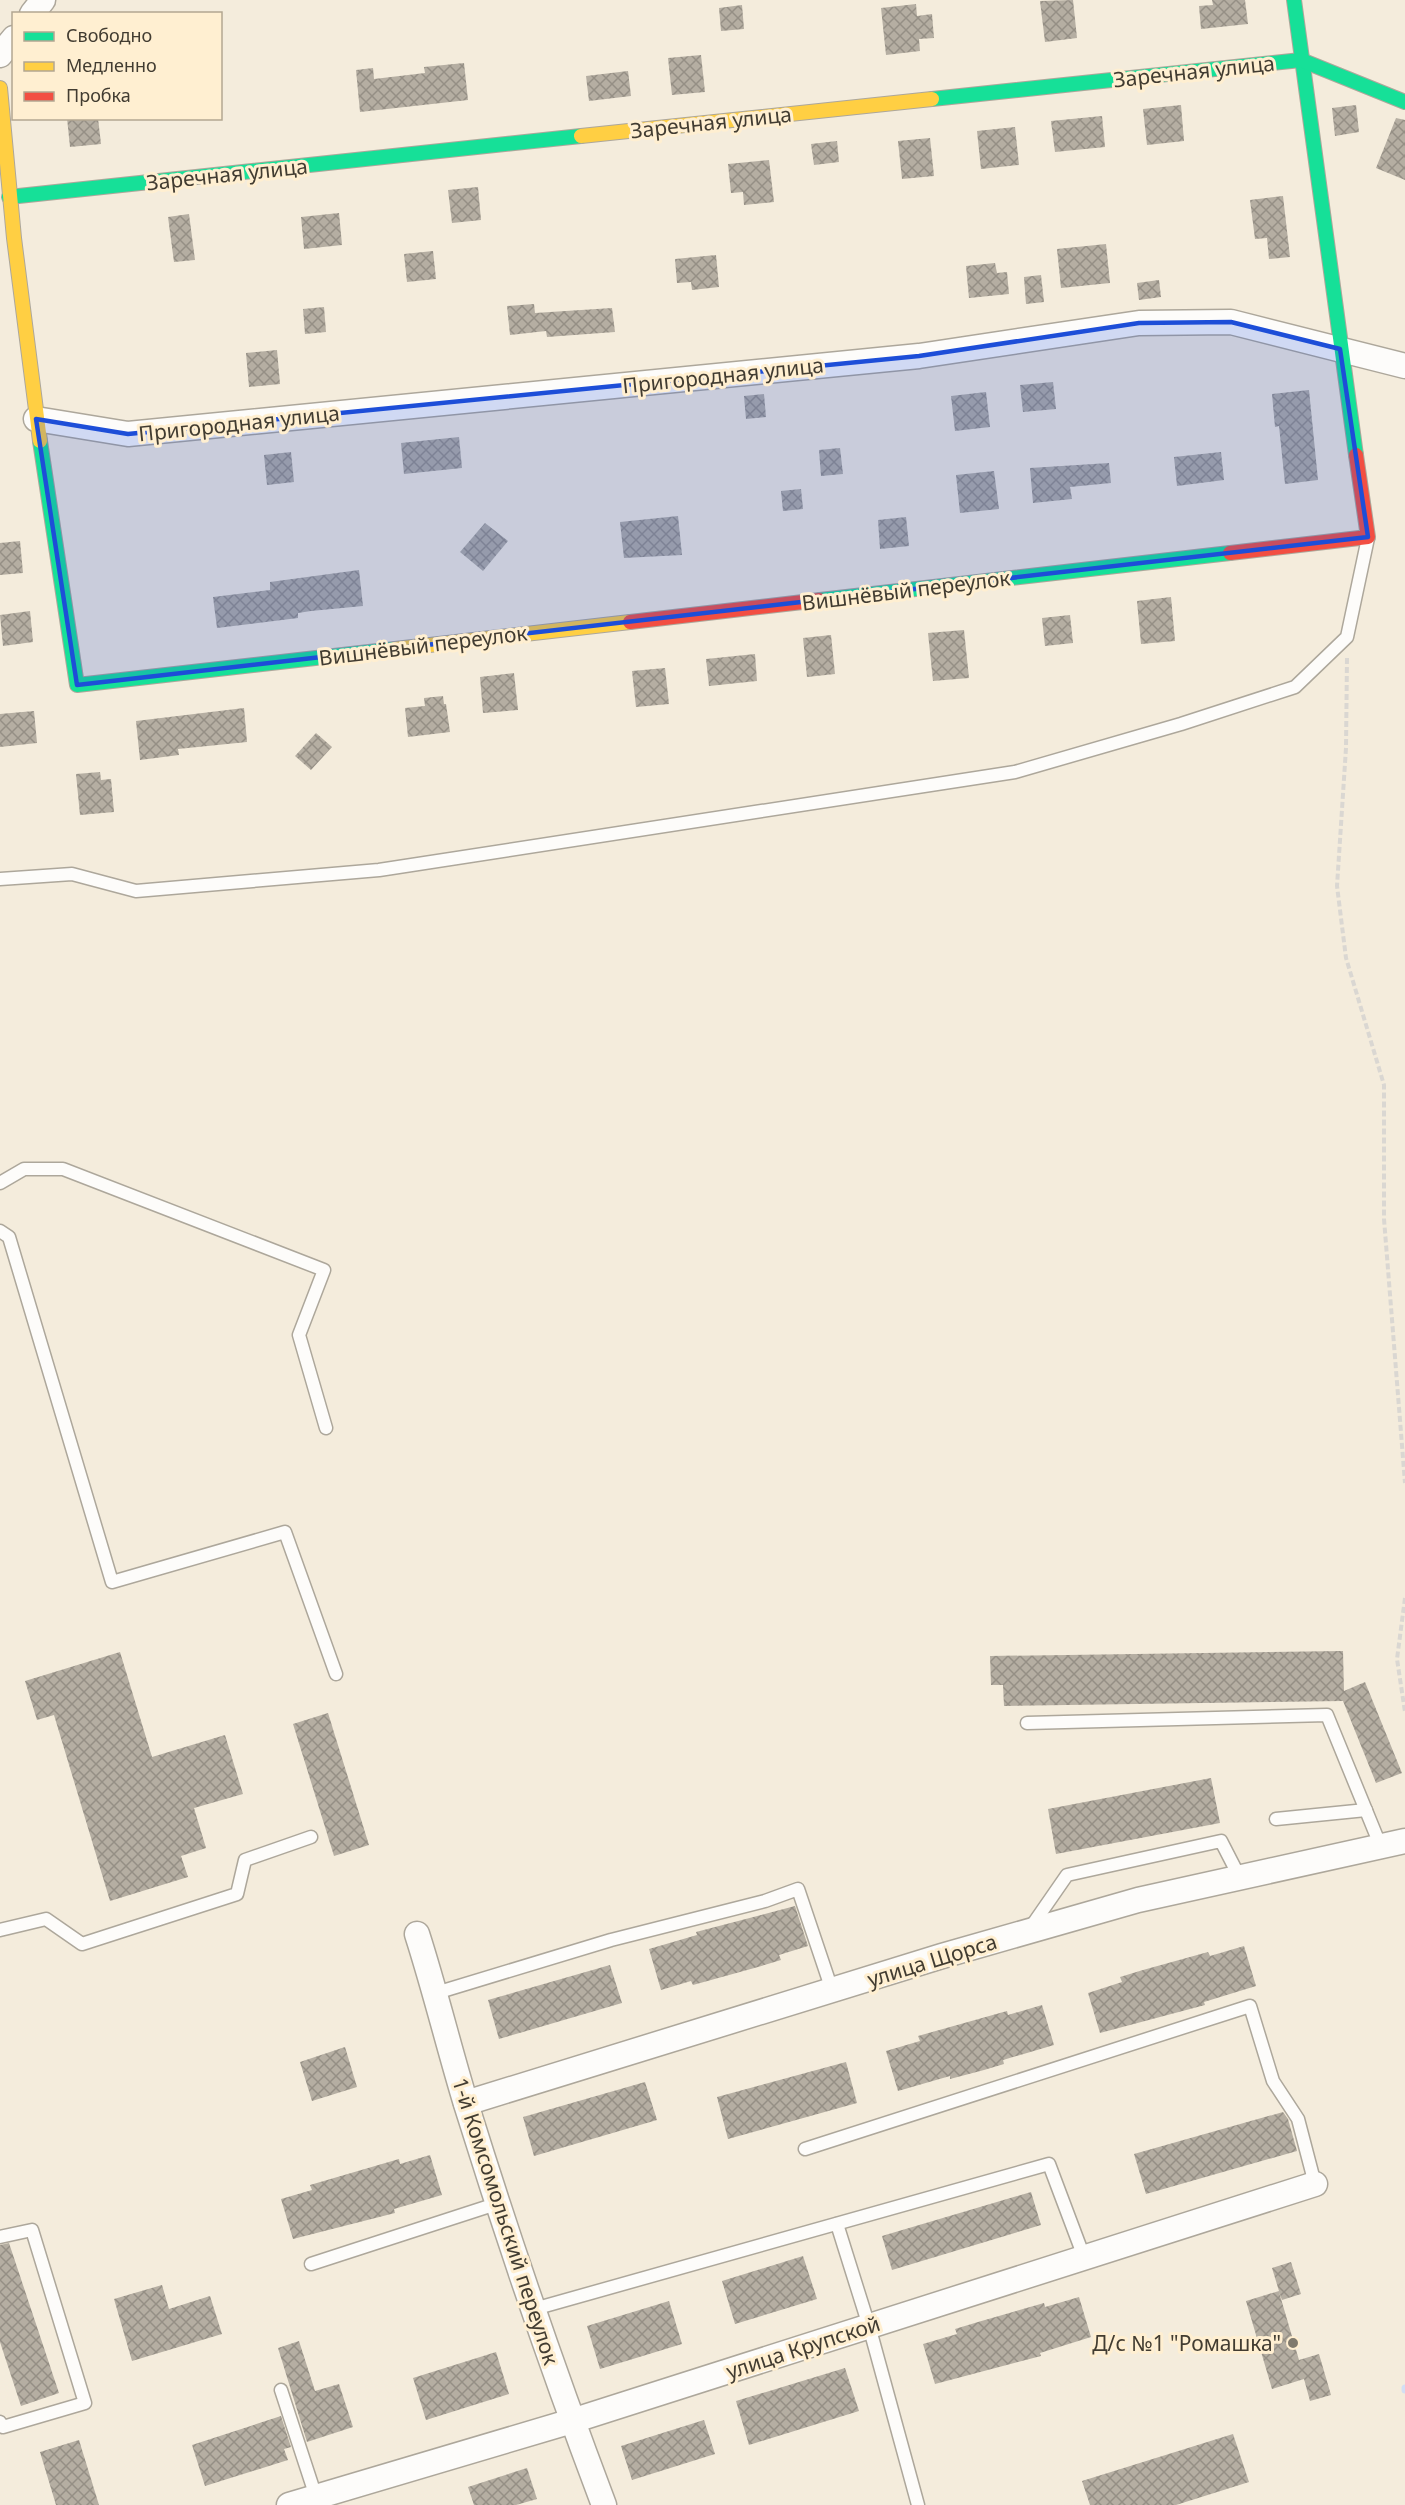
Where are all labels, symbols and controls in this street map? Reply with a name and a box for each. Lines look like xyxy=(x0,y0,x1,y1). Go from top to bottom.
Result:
legend xyxy=(12,12,222,120)
text: Свободно xyxy=(66,23,152,47)
street label: Заречная улица xyxy=(1112,49,1276,93)
text: Медленно xyxy=(66,53,157,77)
text: Пробка xyxy=(66,83,131,107)
street label: Заречная улица xyxy=(629,100,793,144)
street label: Заречная улица xyxy=(145,152,309,196)
street label: Пригородная улица xyxy=(621,351,825,399)
street label: Пригородная улица xyxy=(137,399,341,447)
street label: Вишнёвый переулок xyxy=(800,563,1012,617)
street label: Вишнёвый переулок xyxy=(317,618,529,672)
street label: улица Щорса xyxy=(864,1927,1000,1993)
street label: 1-й Комсомольский переулок xyxy=(446,2074,566,2368)
street label: улица Крупской xyxy=(722,2309,884,2385)
place label: Д/с №1 "Ромашка" xyxy=(1092,2329,1281,2357)
marker: Д/с №1 "Ромашка" xyxy=(1286,2336,1300,2350)

